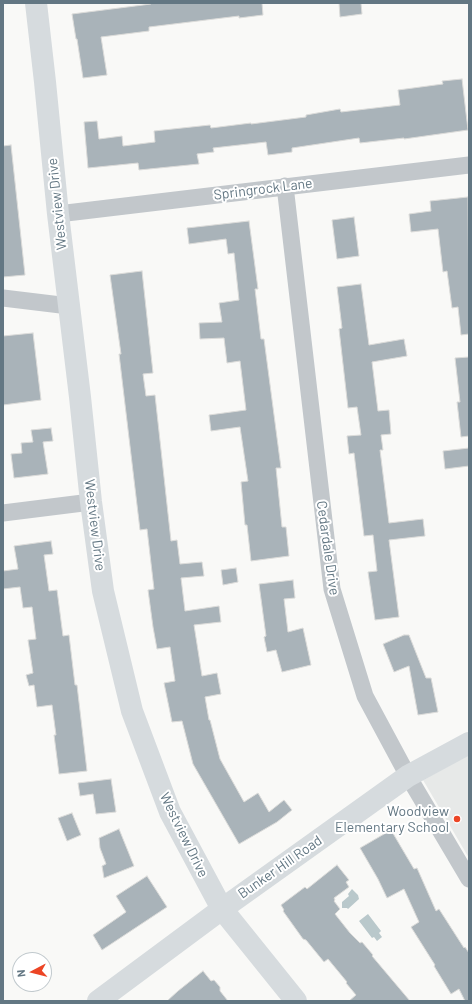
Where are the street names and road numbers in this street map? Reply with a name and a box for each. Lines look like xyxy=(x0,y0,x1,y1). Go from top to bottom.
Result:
street label: Westview Drive xyxy=(44,157,70,251)
street label: Springrock Lane xyxy=(213,175,313,203)
street label: Westview Drive xyxy=(81,478,109,572)
street label: Cedardale Drive xyxy=(313,500,343,596)
street label: Westview Drive xyxy=(156,790,212,880)
street label: Bunker Hill Road xyxy=(235,832,325,902)

